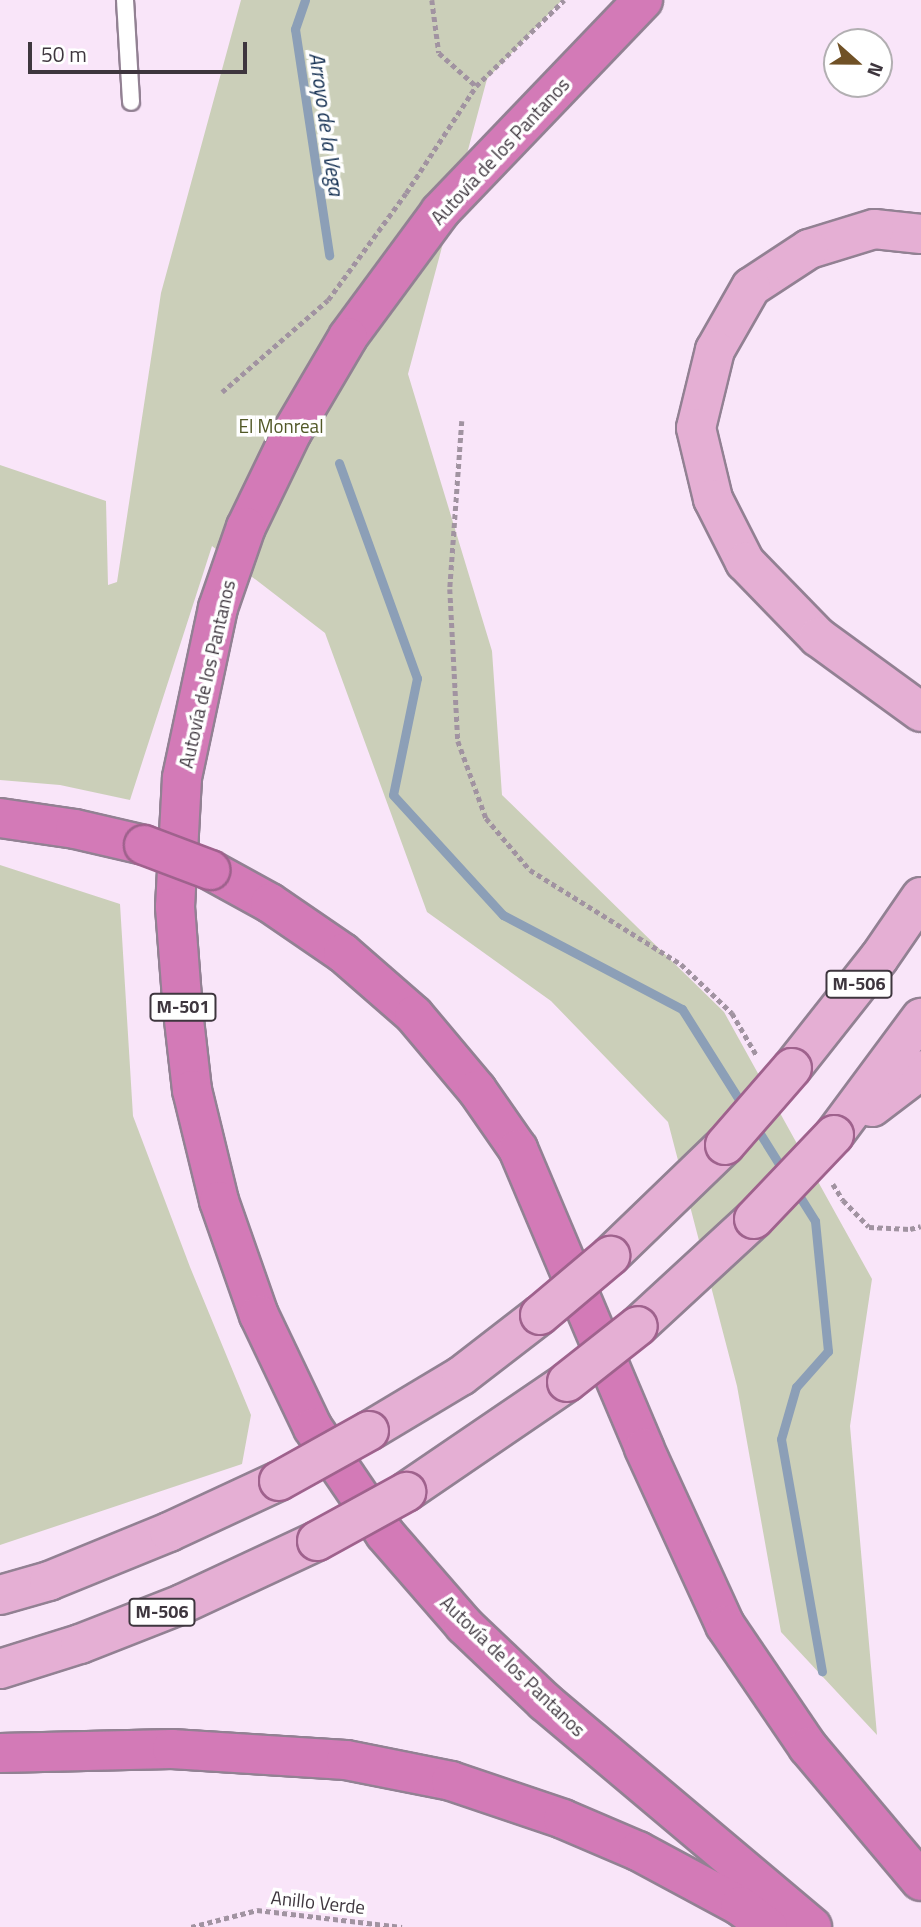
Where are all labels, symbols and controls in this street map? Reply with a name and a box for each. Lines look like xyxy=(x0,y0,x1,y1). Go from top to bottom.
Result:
scale bar xyxy=(32,28,250,72)
north arrow xyxy=(823,28,893,98)
text: 50 m xyxy=(41,38,87,70)
water label: Arroyo de la Vega xyxy=(304,51,350,197)
text: N xyxy=(860,59,892,81)
street label: Autovía de los Pantanos xyxy=(426,73,574,229)
park label: El Monreal xyxy=(238,415,324,437)
street label: Autovía de los Pantanos xyxy=(174,578,240,770)
road number: M-506 xyxy=(824,970,894,999)
road number: M-501 xyxy=(148,992,218,1022)
street label: Autovía de los Pantanos xyxy=(436,1591,590,1741)
road number: M-506 xyxy=(127,1597,197,1626)
street label: Anillo Verde xyxy=(270,1886,366,1918)

